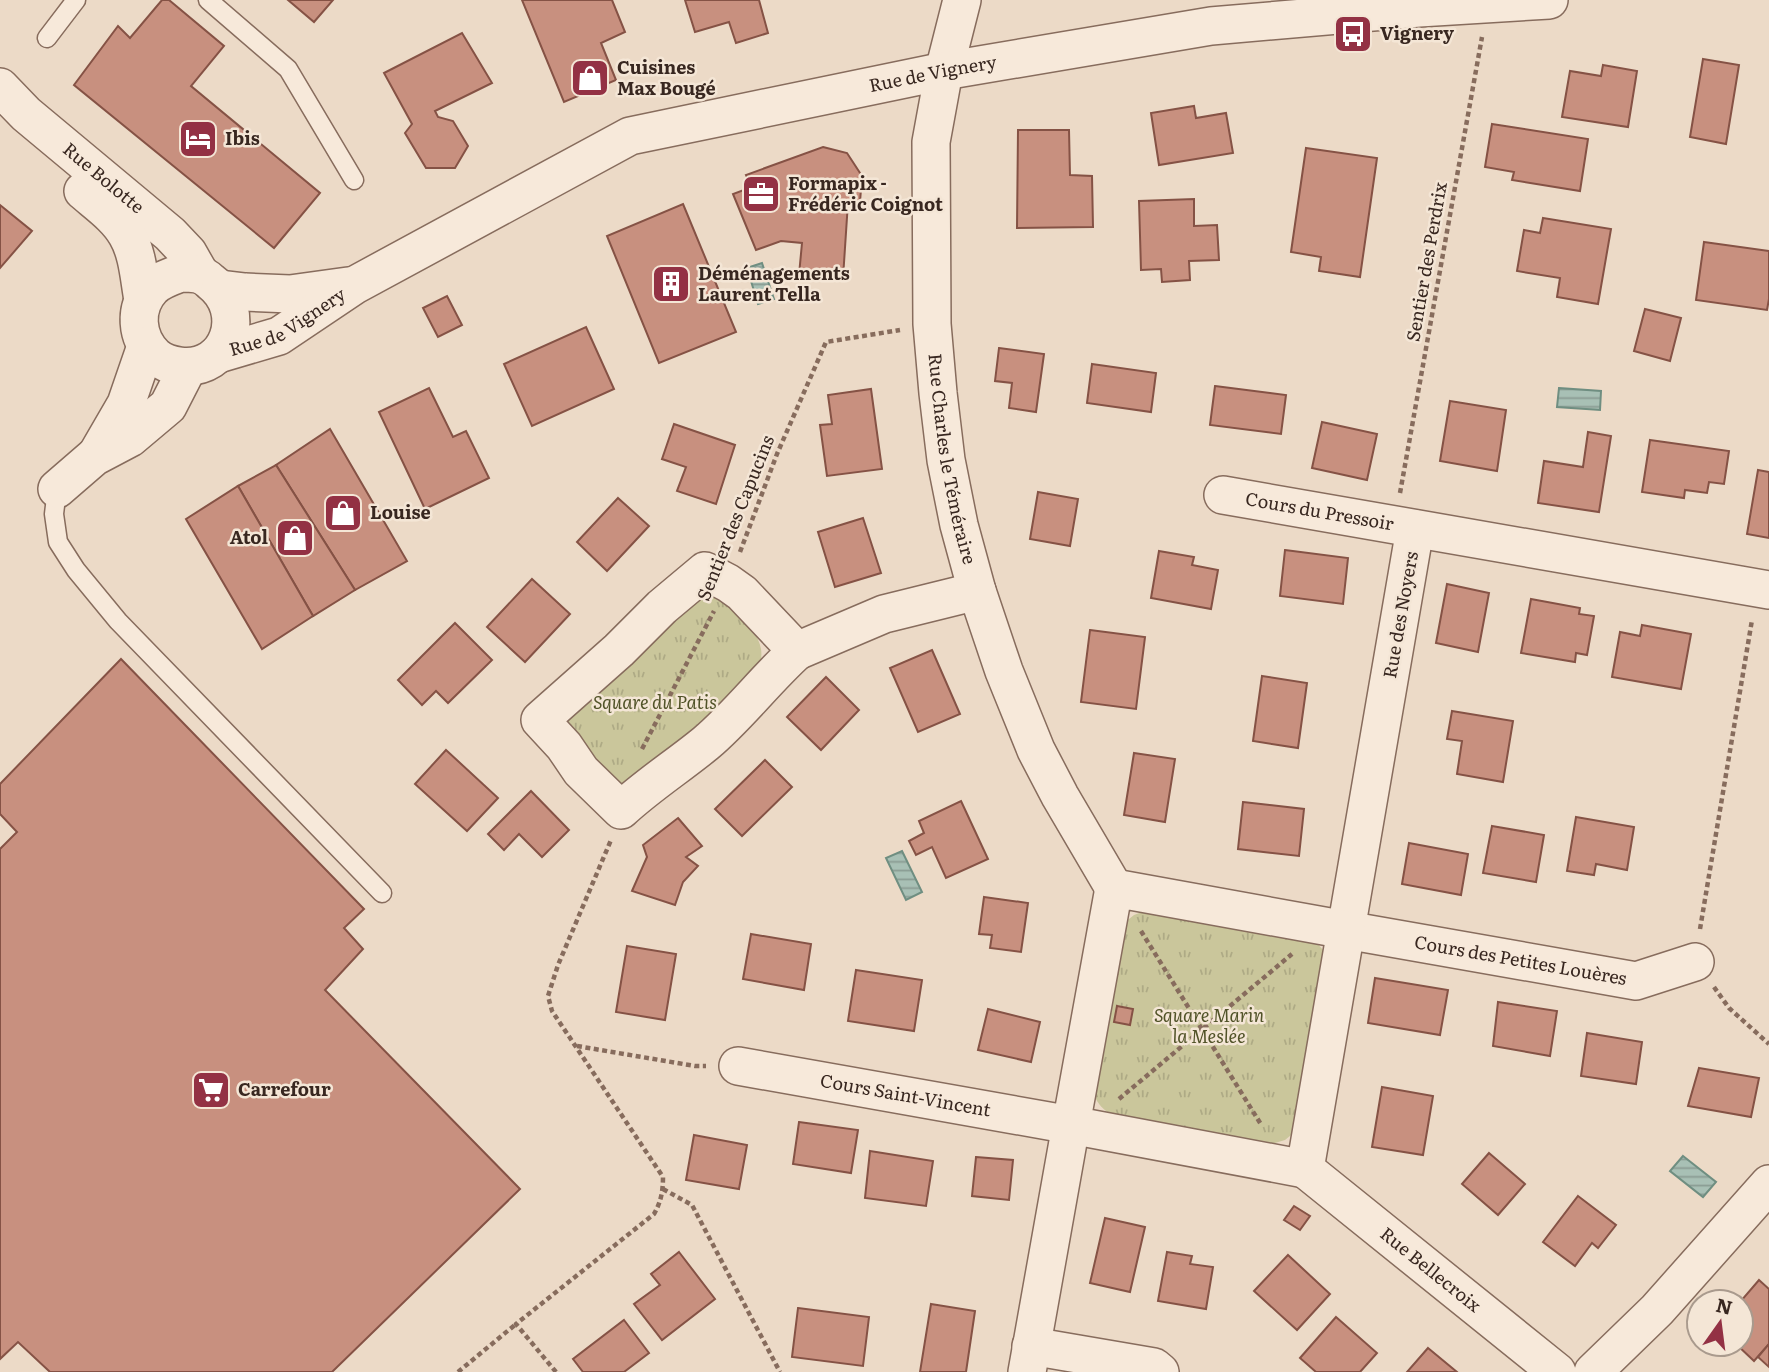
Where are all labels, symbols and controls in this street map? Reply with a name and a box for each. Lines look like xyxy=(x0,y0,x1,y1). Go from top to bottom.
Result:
bus stop icon: Vignery xyxy=(1332,13,1374,55)
place label: Vignery xyxy=(1380,19,1454,46)
street label: Rue de Vignery xyxy=(866,47,999,98)
place label: Cuisines Max Bougé xyxy=(617,53,716,101)
shop icon: Cuisines Max Bougé xyxy=(569,57,611,99)
hotel icon: Ibis xyxy=(177,118,219,160)
place label: Ibis xyxy=(225,124,260,151)
street label: Rue Bolotte xyxy=(58,135,151,219)
place label: Formapix - Frédéric Coignot xyxy=(788,169,943,217)
office icon: Formapix - Frédéric Coignot xyxy=(740,173,782,215)
street label: Sentier des Perdrix xyxy=(1398,179,1453,344)
place label: Déménagements Laurent Tella xyxy=(698,259,850,307)
building icon: Déménagements Laurent Tella xyxy=(650,263,692,305)
street label: Rue de Vignery xyxy=(226,280,351,362)
street label: Rue Charles le Téméraire xyxy=(923,352,984,567)
street label: Sentier des Capucins xyxy=(689,430,780,604)
street label: Cours du Pressoir xyxy=(1244,484,1397,537)
shop icon: Louise xyxy=(322,492,364,534)
place label: Louise xyxy=(370,498,431,525)
shop icon: Atol xyxy=(274,517,316,559)
place label: Atol xyxy=(230,523,268,550)
street label: Rue des Noyers xyxy=(1375,549,1424,680)
park label: Square du Patis xyxy=(593,688,717,715)
street label: Cours des Petites Louères xyxy=(1412,927,1629,991)
park label: Square Marin la Meslée xyxy=(1154,1001,1264,1049)
street label: Cours Saint-Vincent xyxy=(818,1066,994,1123)
supermarket icon: Carrefour xyxy=(190,1069,232,1111)
place label: Carrefour xyxy=(238,1075,331,1102)
street label: Rue Bellecroix xyxy=(1375,1220,1488,1318)
north arrow xyxy=(1685,1288,1755,1358)
text: N xyxy=(1713,1290,1736,1321)

